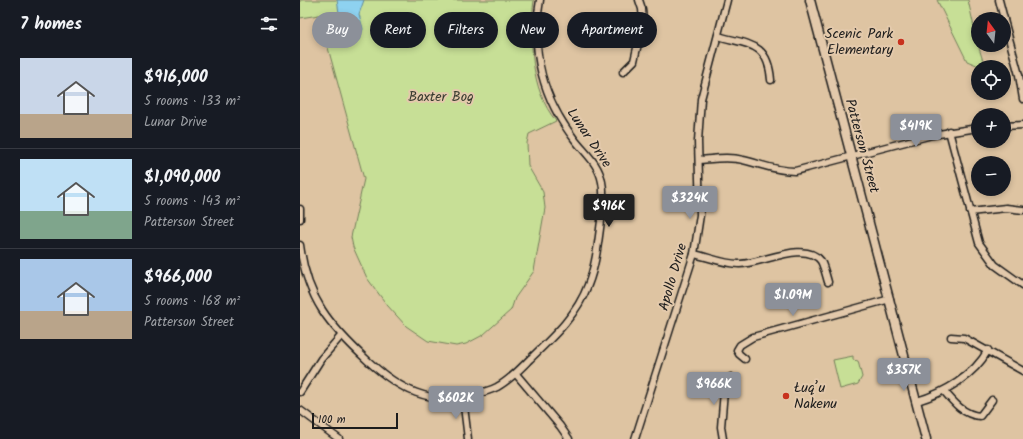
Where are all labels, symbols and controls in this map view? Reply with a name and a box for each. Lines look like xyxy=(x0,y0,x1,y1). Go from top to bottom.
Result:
text: 7 homes xyxy=(20,11,82,38)
chip: Buy xyxy=(312,12,362,48)
chip: Rent xyxy=(370,12,426,48)
chip: Filters xyxy=(434,12,498,48)
chip: New xyxy=(506,12,559,48)
chip: Apartment xyxy=(567,12,657,48)
north arrow xyxy=(971,12,1011,52)
map controls xyxy=(971,12,1011,196)
icon: filters xyxy=(258,13,280,35)
place label: Scenic Park Elementary xyxy=(825,23,893,61)
marker: Scenic Park Elementary xyxy=(896,37,906,47)
button: locate xyxy=(971,60,1011,100)
text: $916,000 xyxy=(144,64,208,91)
icon: home xyxy=(52,74,100,122)
park label: Baxter Bog xyxy=(408,86,474,108)
text: 5 rooms · 133 m² xyxy=(144,91,240,112)
street label: Patterson Street xyxy=(839,96,885,196)
street label: Lunar Drive xyxy=(561,104,617,173)
button: + xyxy=(971,108,1011,148)
text: Lunar Drive xyxy=(144,112,207,133)
pin: $419K xyxy=(888,114,944,148)
text: $419K xyxy=(899,116,933,137)
button: − xyxy=(971,156,1011,196)
text: $1,090,000 xyxy=(144,164,220,191)
icon: home xyxy=(52,175,100,223)
pin: $324K xyxy=(662,186,718,220)
text: $324K xyxy=(671,188,709,209)
text: 5 rooms · 143 m² xyxy=(144,191,240,212)
pin: $916K xyxy=(581,194,637,228)
text: $916K xyxy=(592,196,626,217)
text: Patterson Street xyxy=(144,212,234,233)
street label: Apollo Drive xyxy=(653,240,693,313)
text: $966,000 xyxy=(144,264,212,291)
icon: home xyxy=(52,275,100,323)
pin: $1.09M xyxy=(760,283,826,317)
text: $1.09M xyxy=(774,285,812,306)
text: 5 rooms · 168 m² xyxy=(144,291,240,312)
text: Patterson Street xyxy=(144,312,234,333)
pin: $357K xyxy=(876,358,932,392)
text: $357K xyxy=(886,360,922,381)
pin: $966K xyxy=(686,372,742,406)
text: $966K xyxy=(696,374,732,395)
place label: Łuq’u Nakenu xyxy=(794,377,837,415)
pin: $602K xyxy=(428,386,484,420)
text: $602K xyxy=(438,388,474,409)
marker: Łuq’u Nakenu xyxy=(781,391,791,401)
scale bar xyxy=(312,411,398,430)
text: 100 m xyxy=(318,411,346,429)

